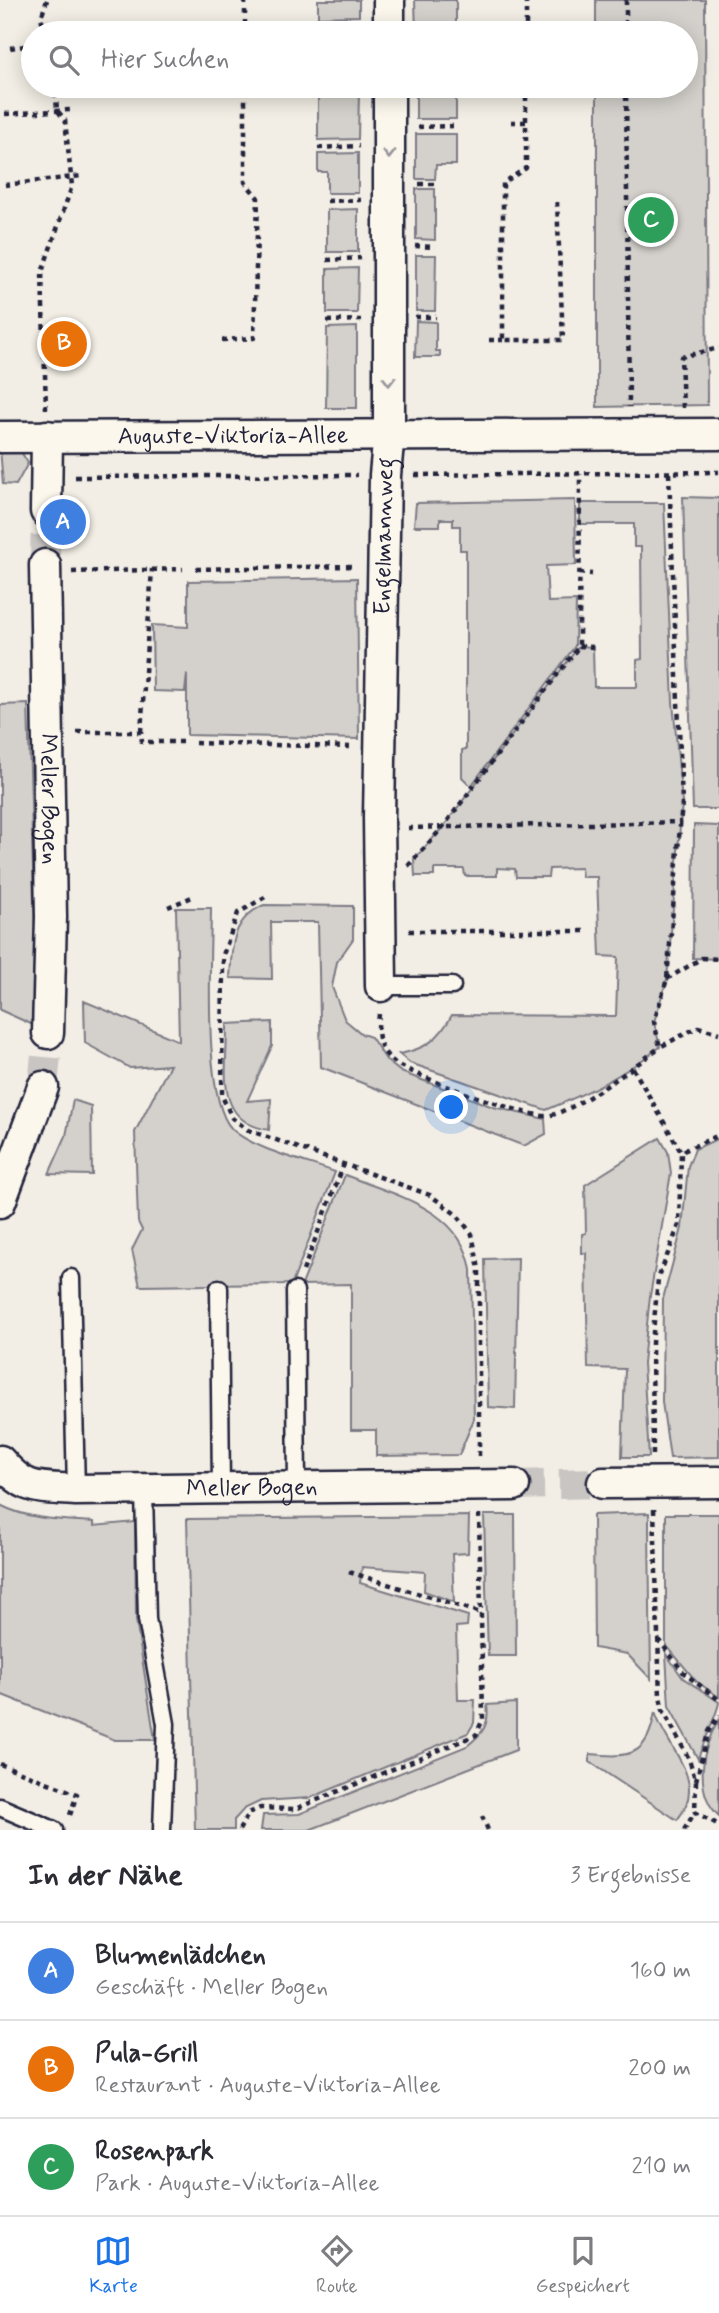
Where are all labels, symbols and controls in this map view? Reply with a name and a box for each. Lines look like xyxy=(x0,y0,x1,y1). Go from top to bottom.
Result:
search box xyxy=(21,21,698,98)
icon: search xyxy=(45,41,83,79)
text: Hier suchen xyxy=(101,43,229,77)
one-way arrow xyxy=(381,149,397,160)
pin: C xyxy=(628,194,674,246)
pin: B xyxy=(41,318,87,370)
one-way arrow xyxy=(381,377,397,387)
street label: Auguste-Viktoria-Allee xyxy=(118,420,348,452)
street label: Engelmannweg xyxy=(367,456,405,615)
pin: A xyxy=(40,496,86,548)
street label: Meller Bogen xyxy=(32,733,66,865)
your location xyxy=(434,1090,468,1124)
street label: Meller Bogen xyxy=(186,1472,318,1505)
text: In der Nähe xyxy=(28,1856,183,1895)
text: 3 Ergebnisse xyxy=(570,1861,691,1891)
text: Blumenlädchen xyxy=(95,1939,266,1973)
text: A xyxy=(43,1956,59,1986)
text: 160 m xyxy=(630,1956,691,1986)
text: Geschäft · Meller Bogen xyxy=(95,1973,328,2003)
text: Pula-Grill xyxy=(95,2037,198,2071)
text: B xyxy=(44,2054,58,2084)
text: 200 m xyxy=(628,2054,691,2084)
text: Restaurant · Auguste-Viktoria-Allee xyxy=(95,2071,441,2101)
text: Rosenpark xyxy=(95,2135,214,2169)
text: C xyxy=(43,2152,59,2182)
text: 210 m xyxy=(631,2152,691,2182)
text: Park · Auguste-Viktoria-Allee xyxy=(95,2169,379,2199)
tab: Karte xyxy=(89,2232,138,2299)
tab: Route xyxy=(316,2232,357,2299)
tab: Gespeichert xyxy=(536,2232,630,2299)

